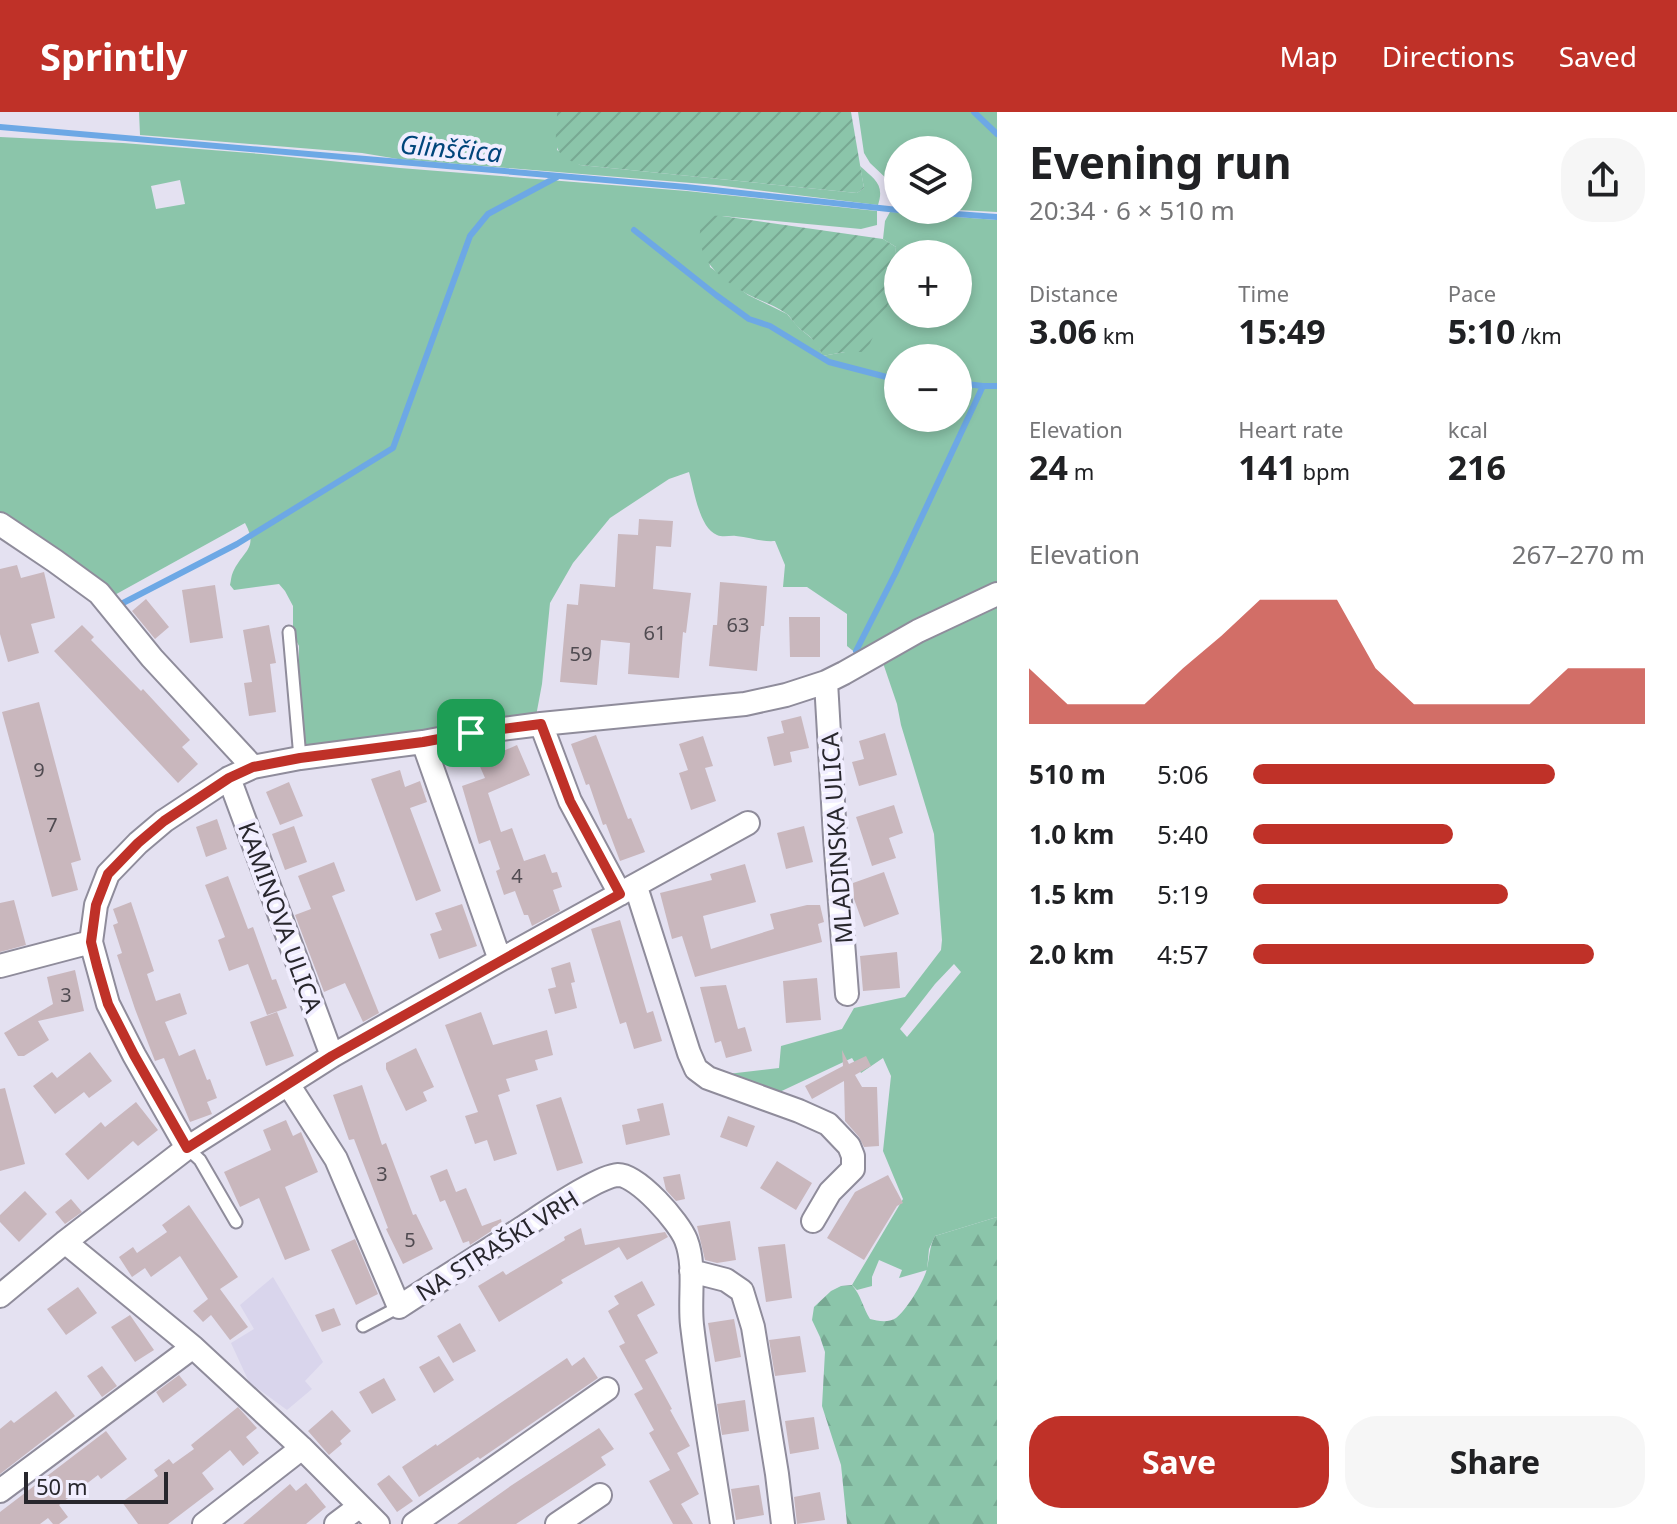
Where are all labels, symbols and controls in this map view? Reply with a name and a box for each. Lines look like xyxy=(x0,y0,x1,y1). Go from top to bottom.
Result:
text: Sprintly xyxy=(40,30,188,82)
text: Map xyxy=(1279,37,1338,75)
text: Directions xyxy=(1382,37,1515,75)
text: Saved xyxy=(1559,37,1637,75)
water label: Glinščica xyxy=(398,126,504,170)
text: Evening run xyxy=(1029,132,1292,192)
map controls xyxy=(884,136,972,432)
button: layers xyxy=(884,136,972,224)
button: share xyxy=(1561,138,1645,222)
text: 20:34 · 6 × 510 m xyxy=(1029,192,1235,228)
button: + xyxy=(884,240,972,328)
text: Distance xyxy=(1029,278,1118,308)
text: Time xyxy=(1238,278,1289,308)
text: Pace xyxy=(1448,278,1496,308)
text: 3.06 xyxy=(1029,308,1097,354)
text: 15:49 xyxy=(1238,308,1326,354)
text: 5:10 xyxy=(1448,308,1516,354)
text: km xyxy=(1097,320,1135,350)
text: /km xyxy=(1516,320,1562,350)
button: − xyxy=(884,344,972,432)
text: Elevation xyxy=(1029,414,1123,444)
text: Heart rate xyxy=(1238,414,1343,444)
text: kcal xyxy=(1448,414,1488,444)
text: 24 xyxy=(1029,444,1068,490)
text: 141 xyxy=(1238,444,1297,490)
text: 216 xyxy=(1448,444,1506,490)
text: m xyxy=(1068,456,1094,486)
text: bpm xyxy=(1297,456,1350,486)
text: Elevation xyxy=(1029,536,1140,572)
text: 267–270 m xyxy=(1512,536,1645,572)
house number: 63 xyxy=(727,611,749,638)
house number: 61 xyxy=(644,619,666,646)
house number: 59 xyxy=(570,640,592,667)
pin xyxy=(437,699,505,767)
icon: arrive xyxy=(449,711,493,755)
street label: MLADINSKA ULICA xyxy=(812,730,860,945)
house number: 9 xyxy=(33,756,45,783)
text: 510 m xyxy=(1029,756,1106,792)
text: 5:06 xyxy=(1157,756,1209,792)
house number: 7 xyxy=(46,811,58,838)
text: 1.0 km xyxy=(1029,816,1114,852)
text: 5:40 xyxy=(1157,816,1209,852)
street label: KAMINOVA ULICA xyxy=(231,817,331,1018)
house number: 4 xyxy=(511,862,523,889)
text: 1.5 km xyxy=(1029,876,1114,912)
text: 5:19 xyxy=(1157,876,1209,912)
text: 2.0 km xyxy=(1029,936,1114,972)
text: 4:57 xyxy=(1157,936,1209,972)
house number: 3 xyxy=(60,981,72,1008)
house number: 3 xyxy=(376,1160,388,1187)
street label: NA STRAŠKI VRH xyxy=(409,1182,585,1308)
house number: 5 xyxy=(404,1226,416,1253)
button: Save xyxy=(1029,1416,1329,1508)
button: Share xyxy=(1345,1416,1645,1508)
scale bar xyxy=(24,1468,168,1504)
text: 50 m xyxy=(36,1471,87,1501)

